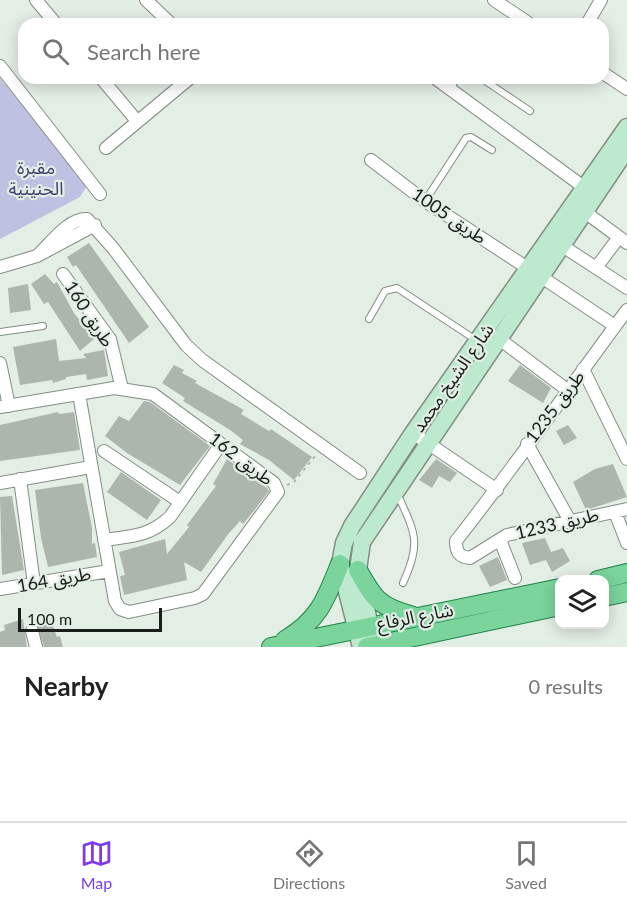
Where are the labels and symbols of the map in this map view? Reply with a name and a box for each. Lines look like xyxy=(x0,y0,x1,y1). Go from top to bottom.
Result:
park label: مقبرة الحنينية xyxy=(9,156,63,199)
street label: طريق 1005 xyxy=(408,182,491,249)
street label: طريق 160 xyxy=(59,276,119,351)
street label: شارع الشيخ محمد xyxy=(407,319,501,438)
street label: طريق 1235 xyxy=(520,366,589,448)
street label: طريق 162 xyxy=(205,427,278,490)
street label: طريق 1233 xyxy=(513,503,601,544)
street label: طريق 164 xyxy=(15,562,93,597)
street label: شارع الرفاع xyxy=(375,598,456,638)
scale bar xyxy=(18,605,162,632)

